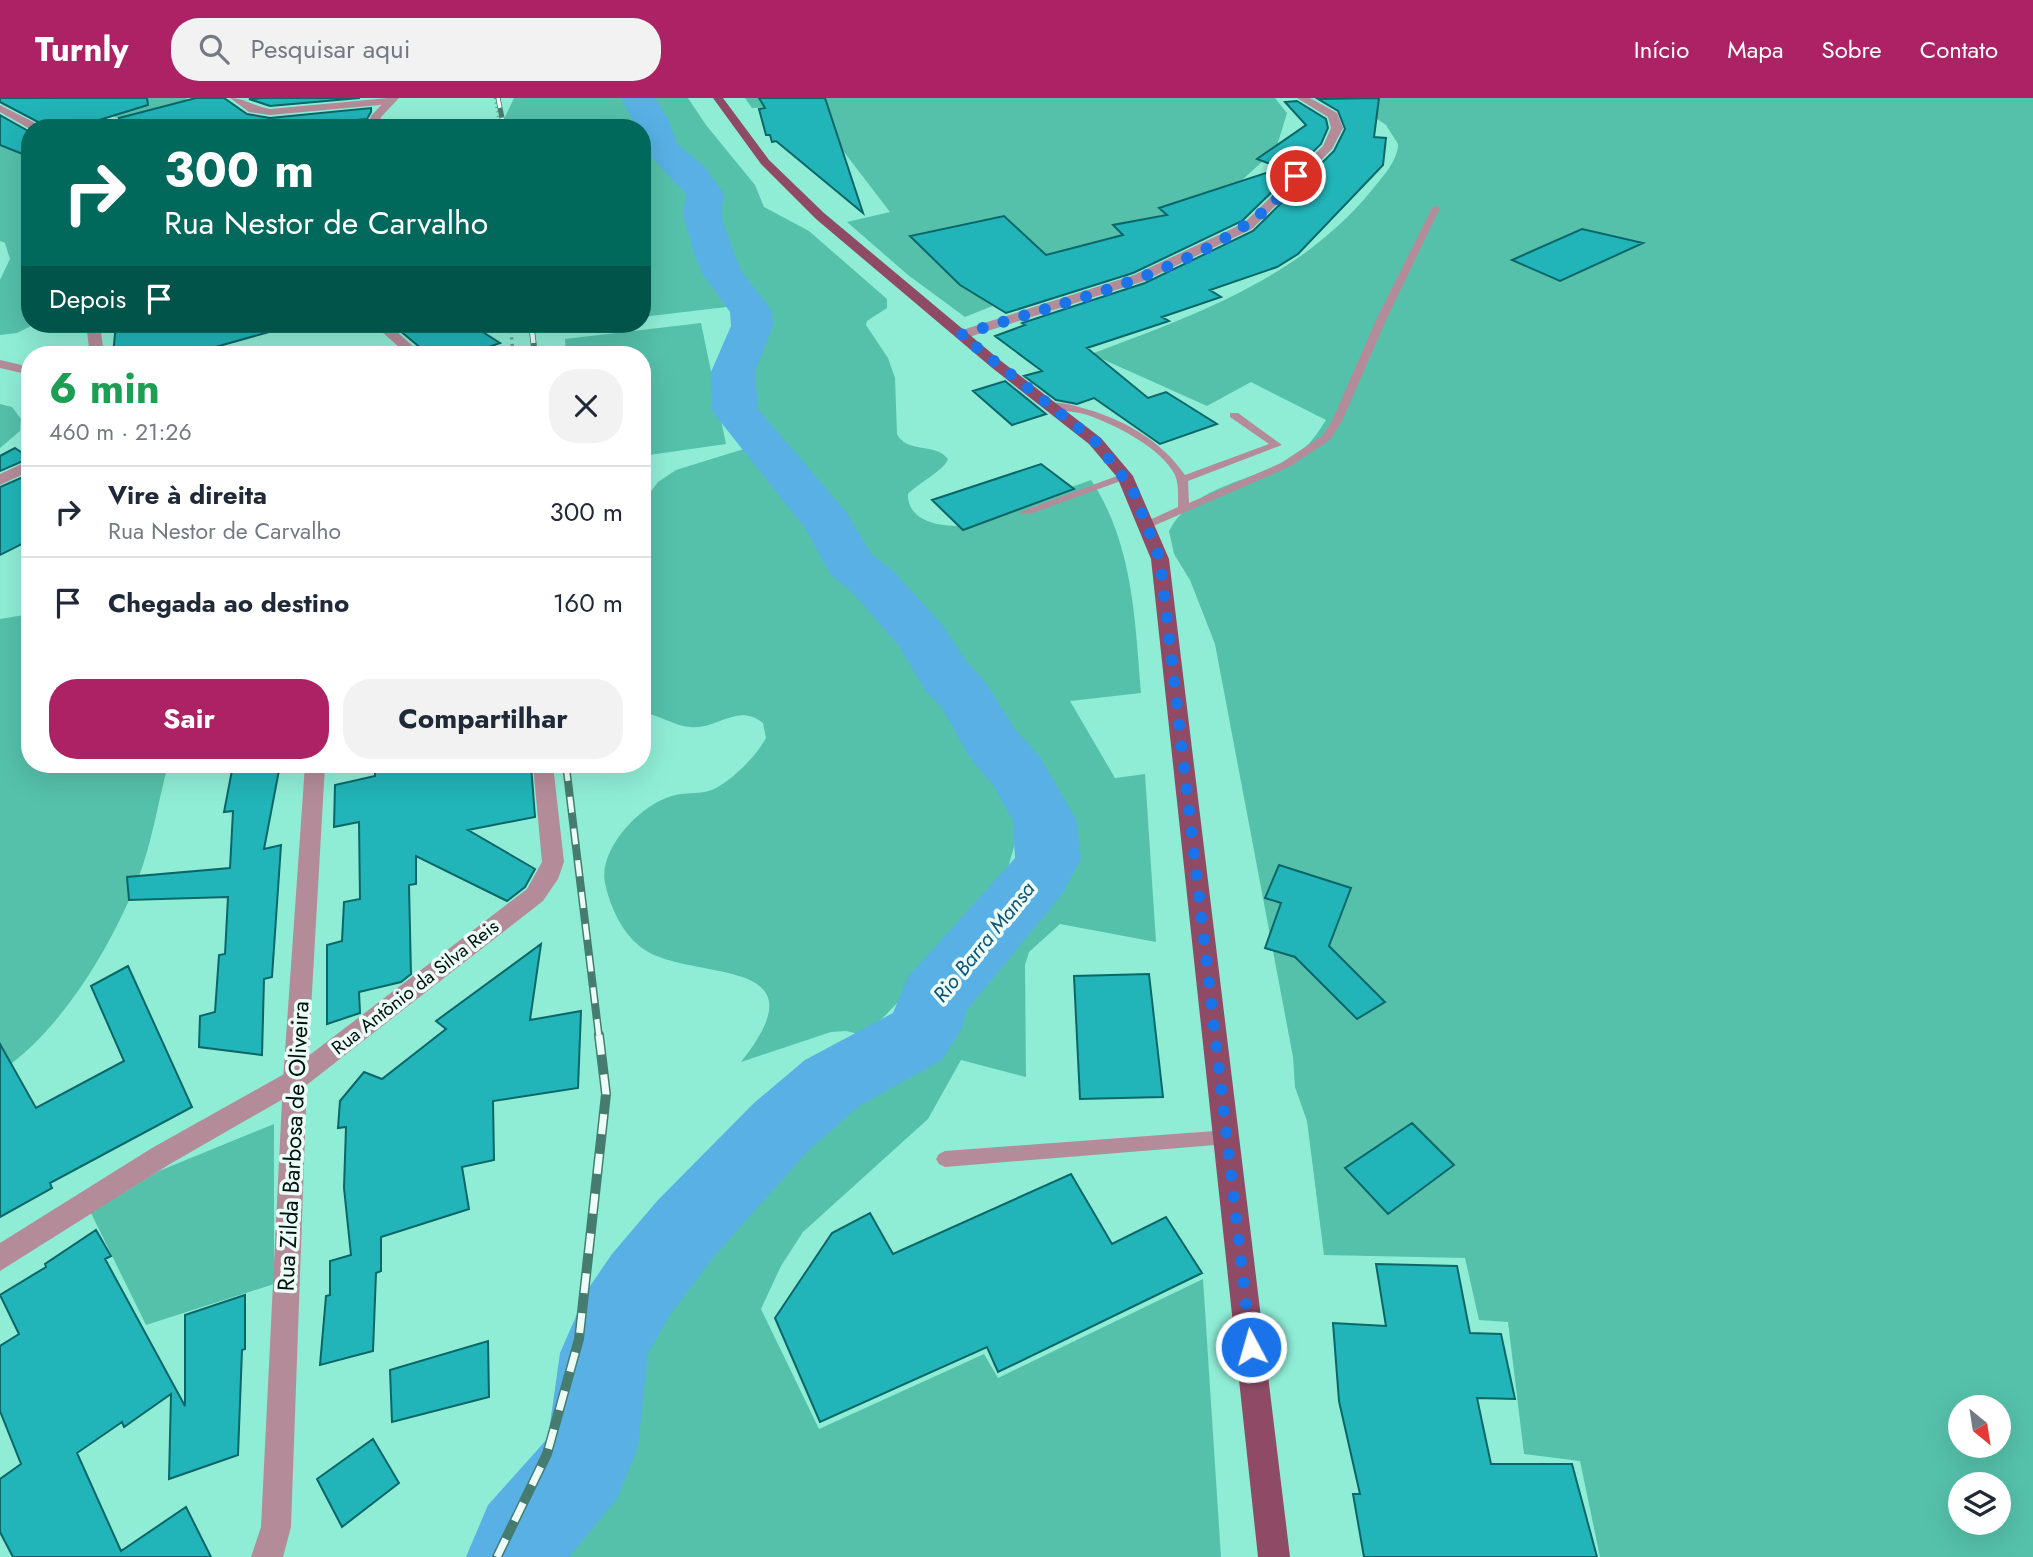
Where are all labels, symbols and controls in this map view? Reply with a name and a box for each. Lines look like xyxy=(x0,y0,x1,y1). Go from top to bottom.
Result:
search box xyxy=(171,18,661,81)
text: Turnly xyxy=(35,26,129,73)
icon: search xyxy=(195,30,233,68)
text: Pesquisar aqui xyxy=(251,30,411,68)
text: Início xyxy=(1634,32,1689,67)
text: Mapa xyxy=(1727,32,1784,67)
text: Sobre xyxy=(1822,32,1882,67)
text: Contato xyxy=(1920,32,1998,67)
text: 300 m xyxy=(164,135,314,205)
pin xyxy=(1266,146,1326,206)
icon: right xyxy=(49,147,140,238)
icon: arrive xyxy=(1277,157,1315,195)
text: Rua Nestor de Carvalho xyxy=(164,200,488,246)
text: Depois xyxy=(49,280,126,318)
icon: arrive xyxy=(140,280,178,318)
text: 6 min xyxy=(49,358,160,419)
button: close xyxy=(549,369,623,443)
text: 460 m · 21:26 xyxy=(49,415,192,449)
text: Vire à direita xyxy=(108,476,267,514)
icon: right xyxy=(49,493,87,531)
text: 300 m xyxy=(550,493,623,531)
text: Rua Nestor de Carvalho xyxy=(108,514,341,548)
icon: arrive xyxy=(49,584,87,622)
text: Chegada ao destino xyxy=(108,584,349,622)
text: 160 m xyxy=(553,584,623,622)
button: Sair xyxy=(49,679,329,759)
button: Compartilhar xyxy=(343,679,623,759)
water label: Rio Barra Mansa xyxy=(926,875,1042,1009)
street label: Rua Antônio da Silva Reis xyxy=(326,913,505,1061)
street label: Rua Zilda Barbosa de Oliveira xyxy=(268,1000,318,1292)
position arrow xyxy=(1214,1310,1288,1384)
north arrow xyxy=(1948,1395,2011,1458)
map controls xyxy=(1948,1395,2011,1535)
button: layers xyxy=(1948,1472,2011,1535)

